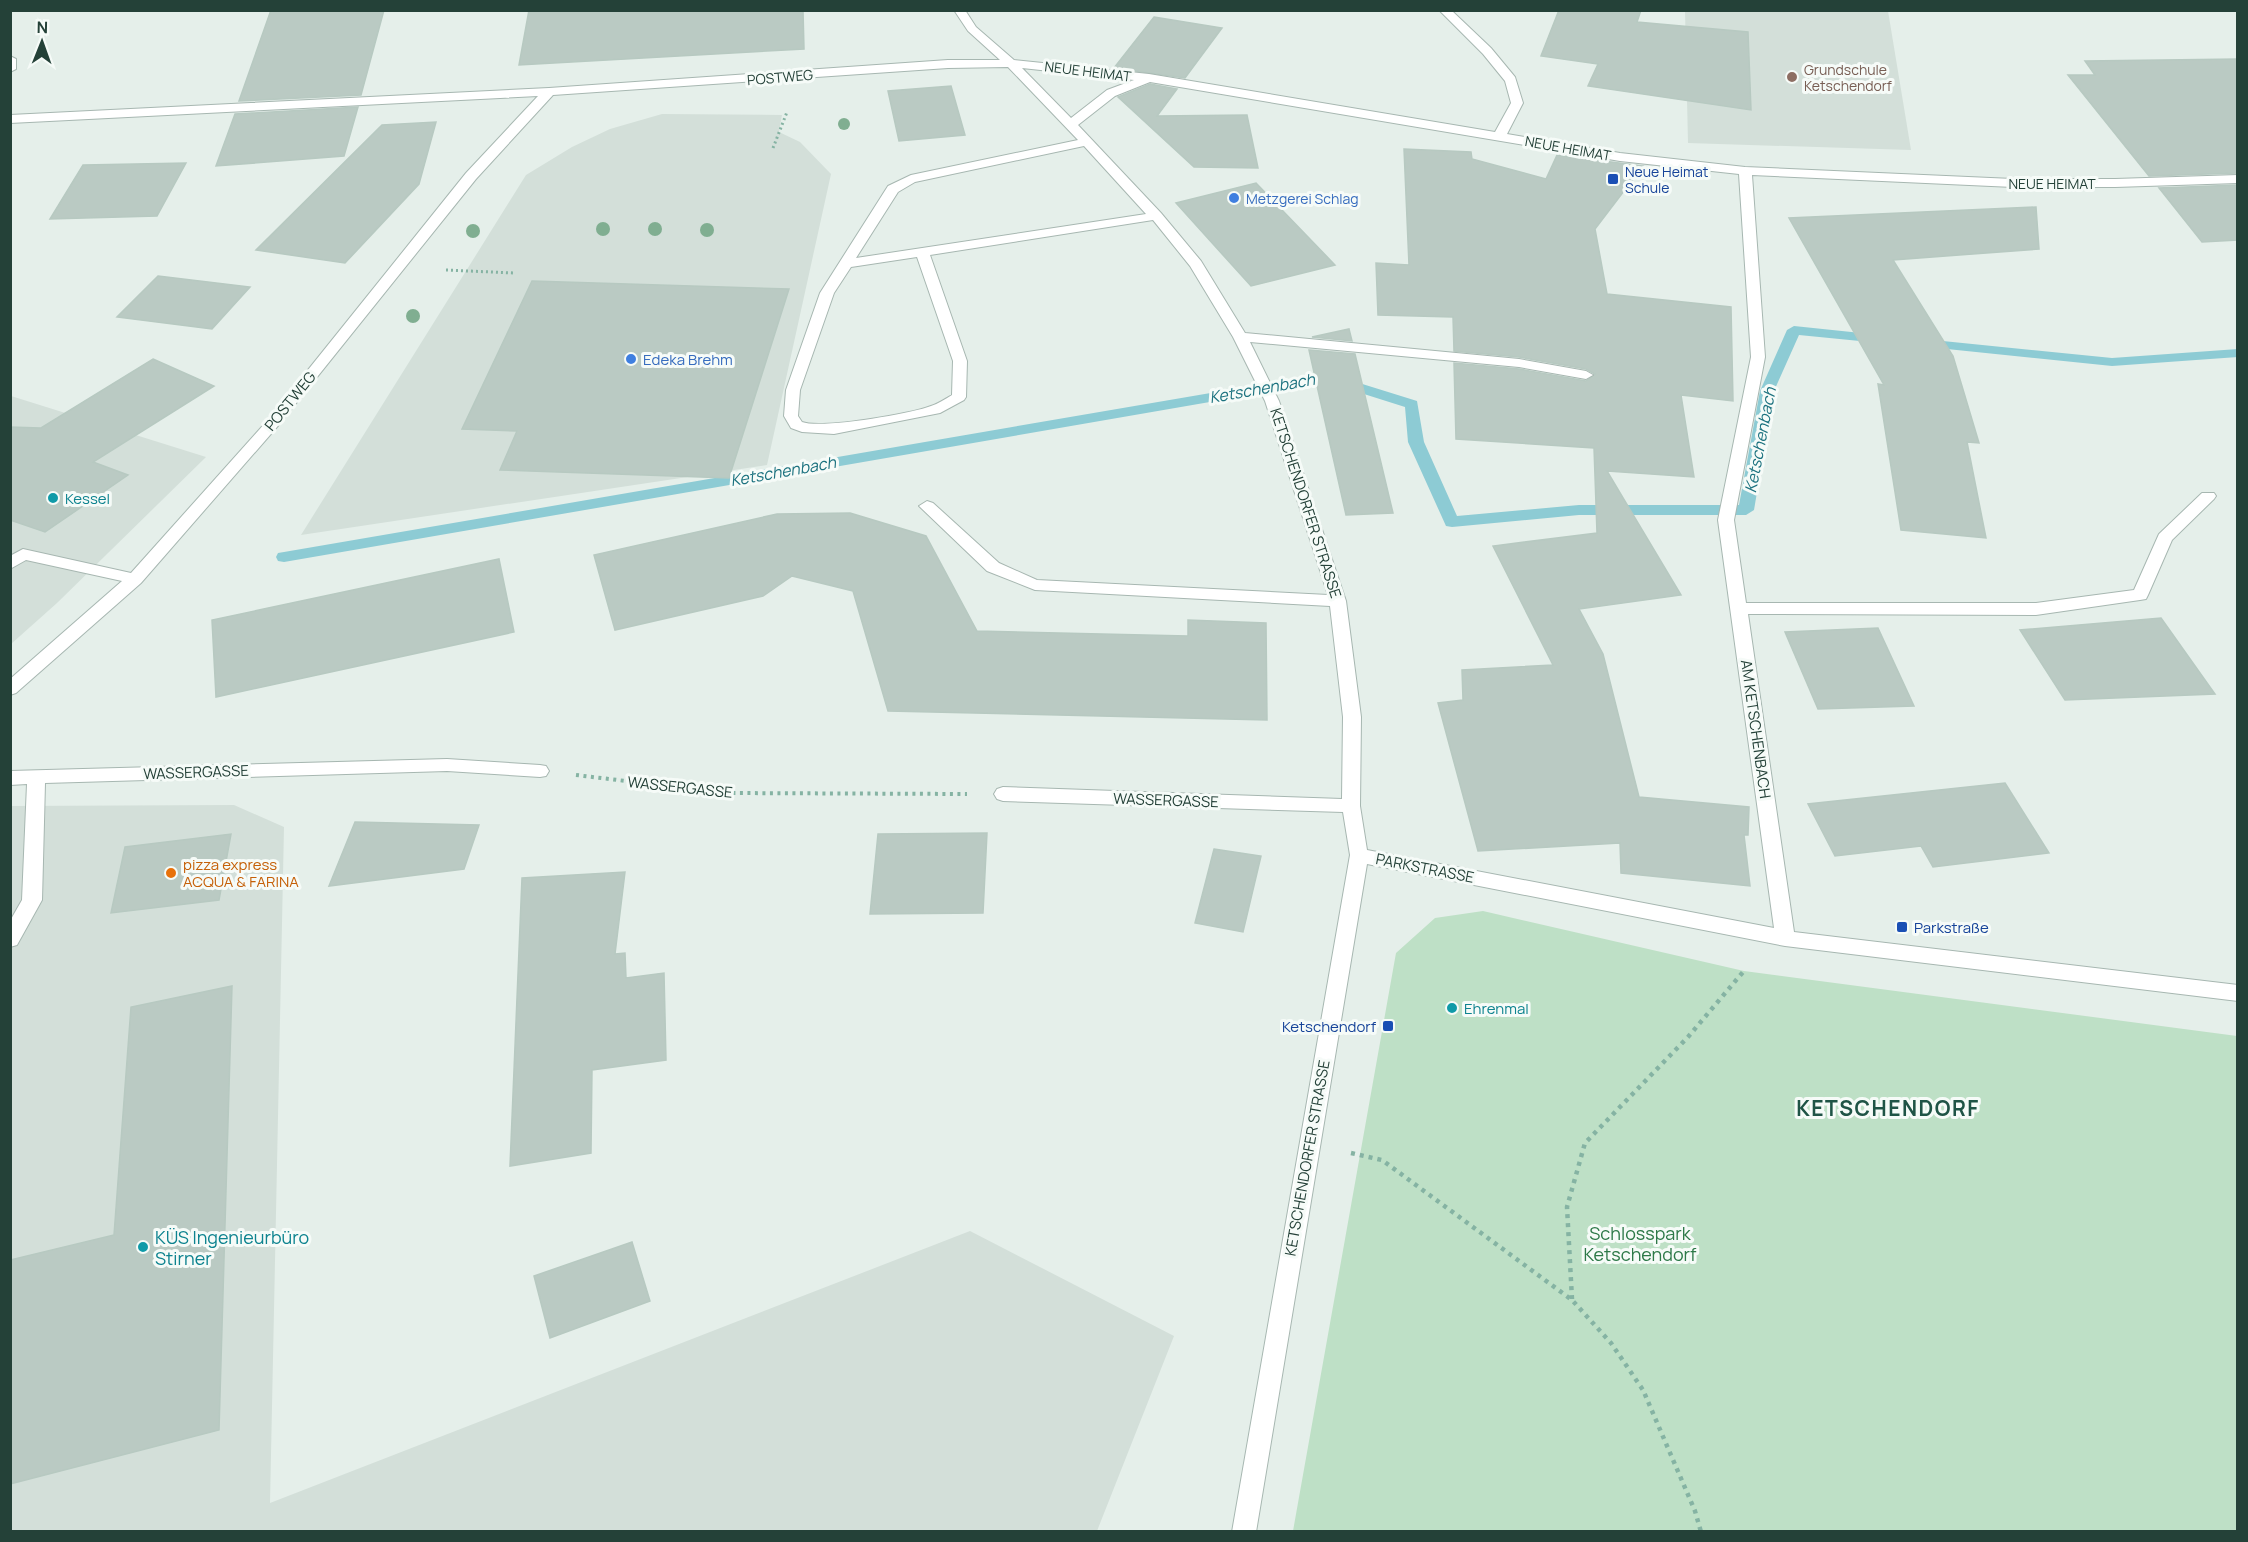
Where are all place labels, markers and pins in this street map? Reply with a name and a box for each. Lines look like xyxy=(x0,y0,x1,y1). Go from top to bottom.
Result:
place label: Grundschule Ketschendorf xyxy=(1804,60,1892,95)
marker: Grundschule Ketschendorf xyxy=(1785,70,1799,84)
place label: Neue Heimat Schule xyxy=(1625,162,1709,197)
marker: Neue Heimat Schule xyxy=(1606,172,1620,186)
place label: Metzgerei Schlag xyxy=(1246,189,1359,208)
marker: Metzgerei Schlag xyxy=(1227,191,1241,205)
place label: Edeka Brehm xyxy=(643,349,733,370)
marker: Edeka Brehm xyxy=(624,352,638,366)
place label: Kessel xyxy=(65,488,110,509)
marker: Kessel xyxy=(46,491,60,505)
place label: pizza express ACQUA & FARINA xyxy=(183,854,299,892)
marker: pizza express ACQUA & FARINA xyxy=(164,866,178,880)
place label: Parkstraße xyxy=(1914,917,1989,938)
marker: Parkstraße xyxy=(1895,920,1909,934)
place label: Ehrenmal xyxy=(1464,998,1529,1019)
marker: Ehrenmal xyxy=(1445,1001,1459,1015)
place label: Ketschendorf xyxy=(1282,1016,1377,1037)
marker: Ketschendorf xyxy=(1381,1019,1395,1033)
place label: KÜS Ingenieurbüro Stirner xyxy=(155,1225,309,1270)
marker: KÜS Ingenieurbüro Stirner xyxy=(136,1240,150,1254)

